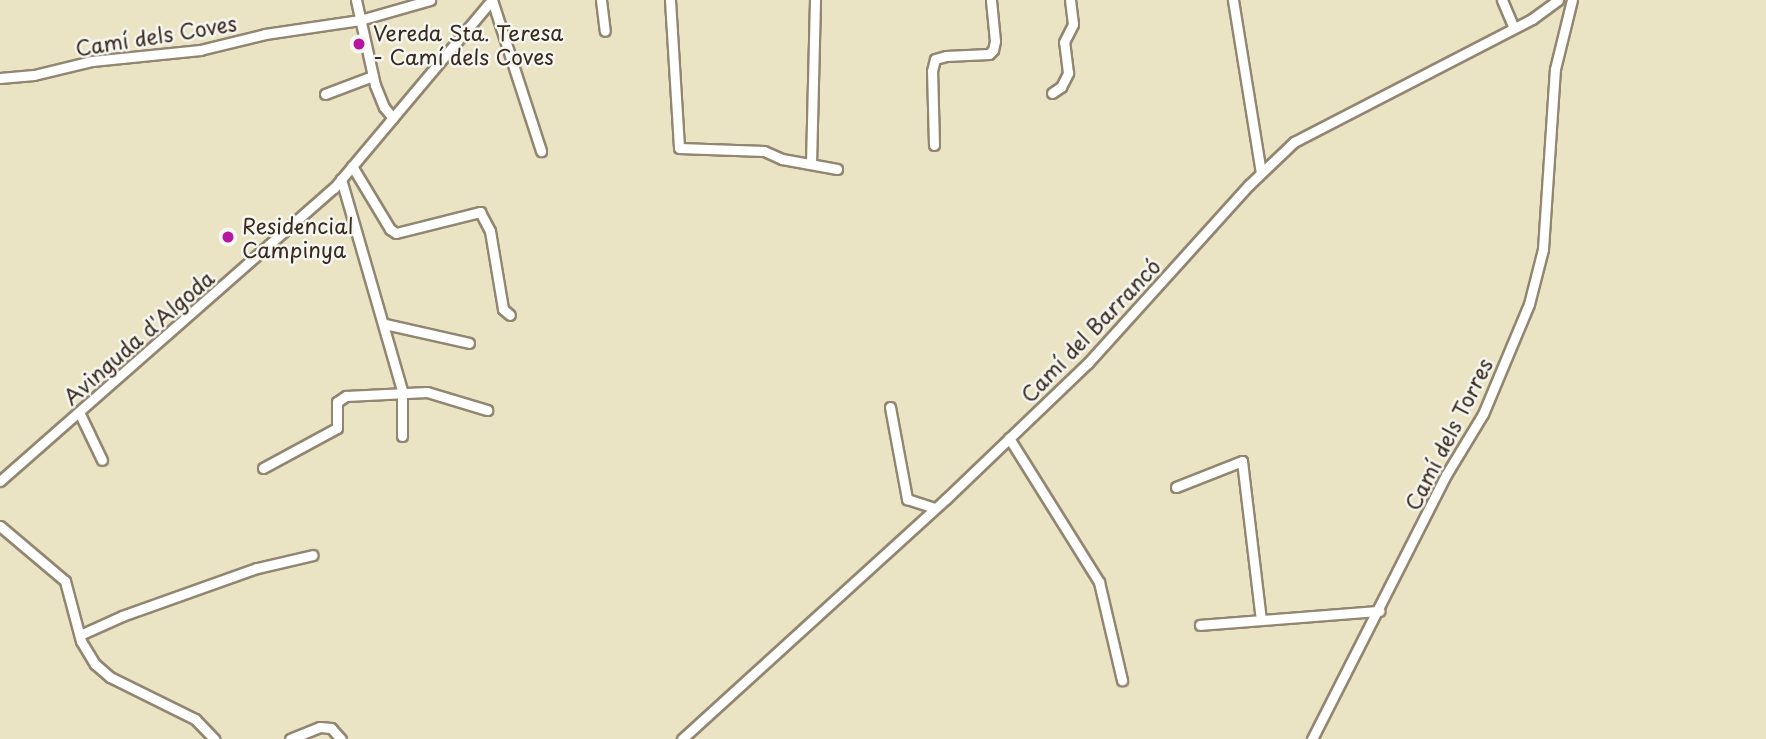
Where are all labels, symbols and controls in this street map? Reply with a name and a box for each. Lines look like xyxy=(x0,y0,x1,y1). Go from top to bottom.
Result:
street label: Camí dels Coves xyxy=(73,10,239,60)
place label: Vereda Sta. Teresa - Camí dels Coves xyxy=(373,19,564,69)
marker: Vereda Sta. Teresa - Camí dels Coves xyxy=(351,36,367,52)
place label: Residencial Campinya xyxy=(242,212,353,262)
marker: Residencial Campinya xyxy=(220,229,236,245)
street label: Camí del Barrancó xyxy=(1015,253,1165,407)
street label: Avinguda d'Algoda xyxy=(58,265,218,409)
street label: Camí dels Torres xyxy=(1399,354,1497,514)

